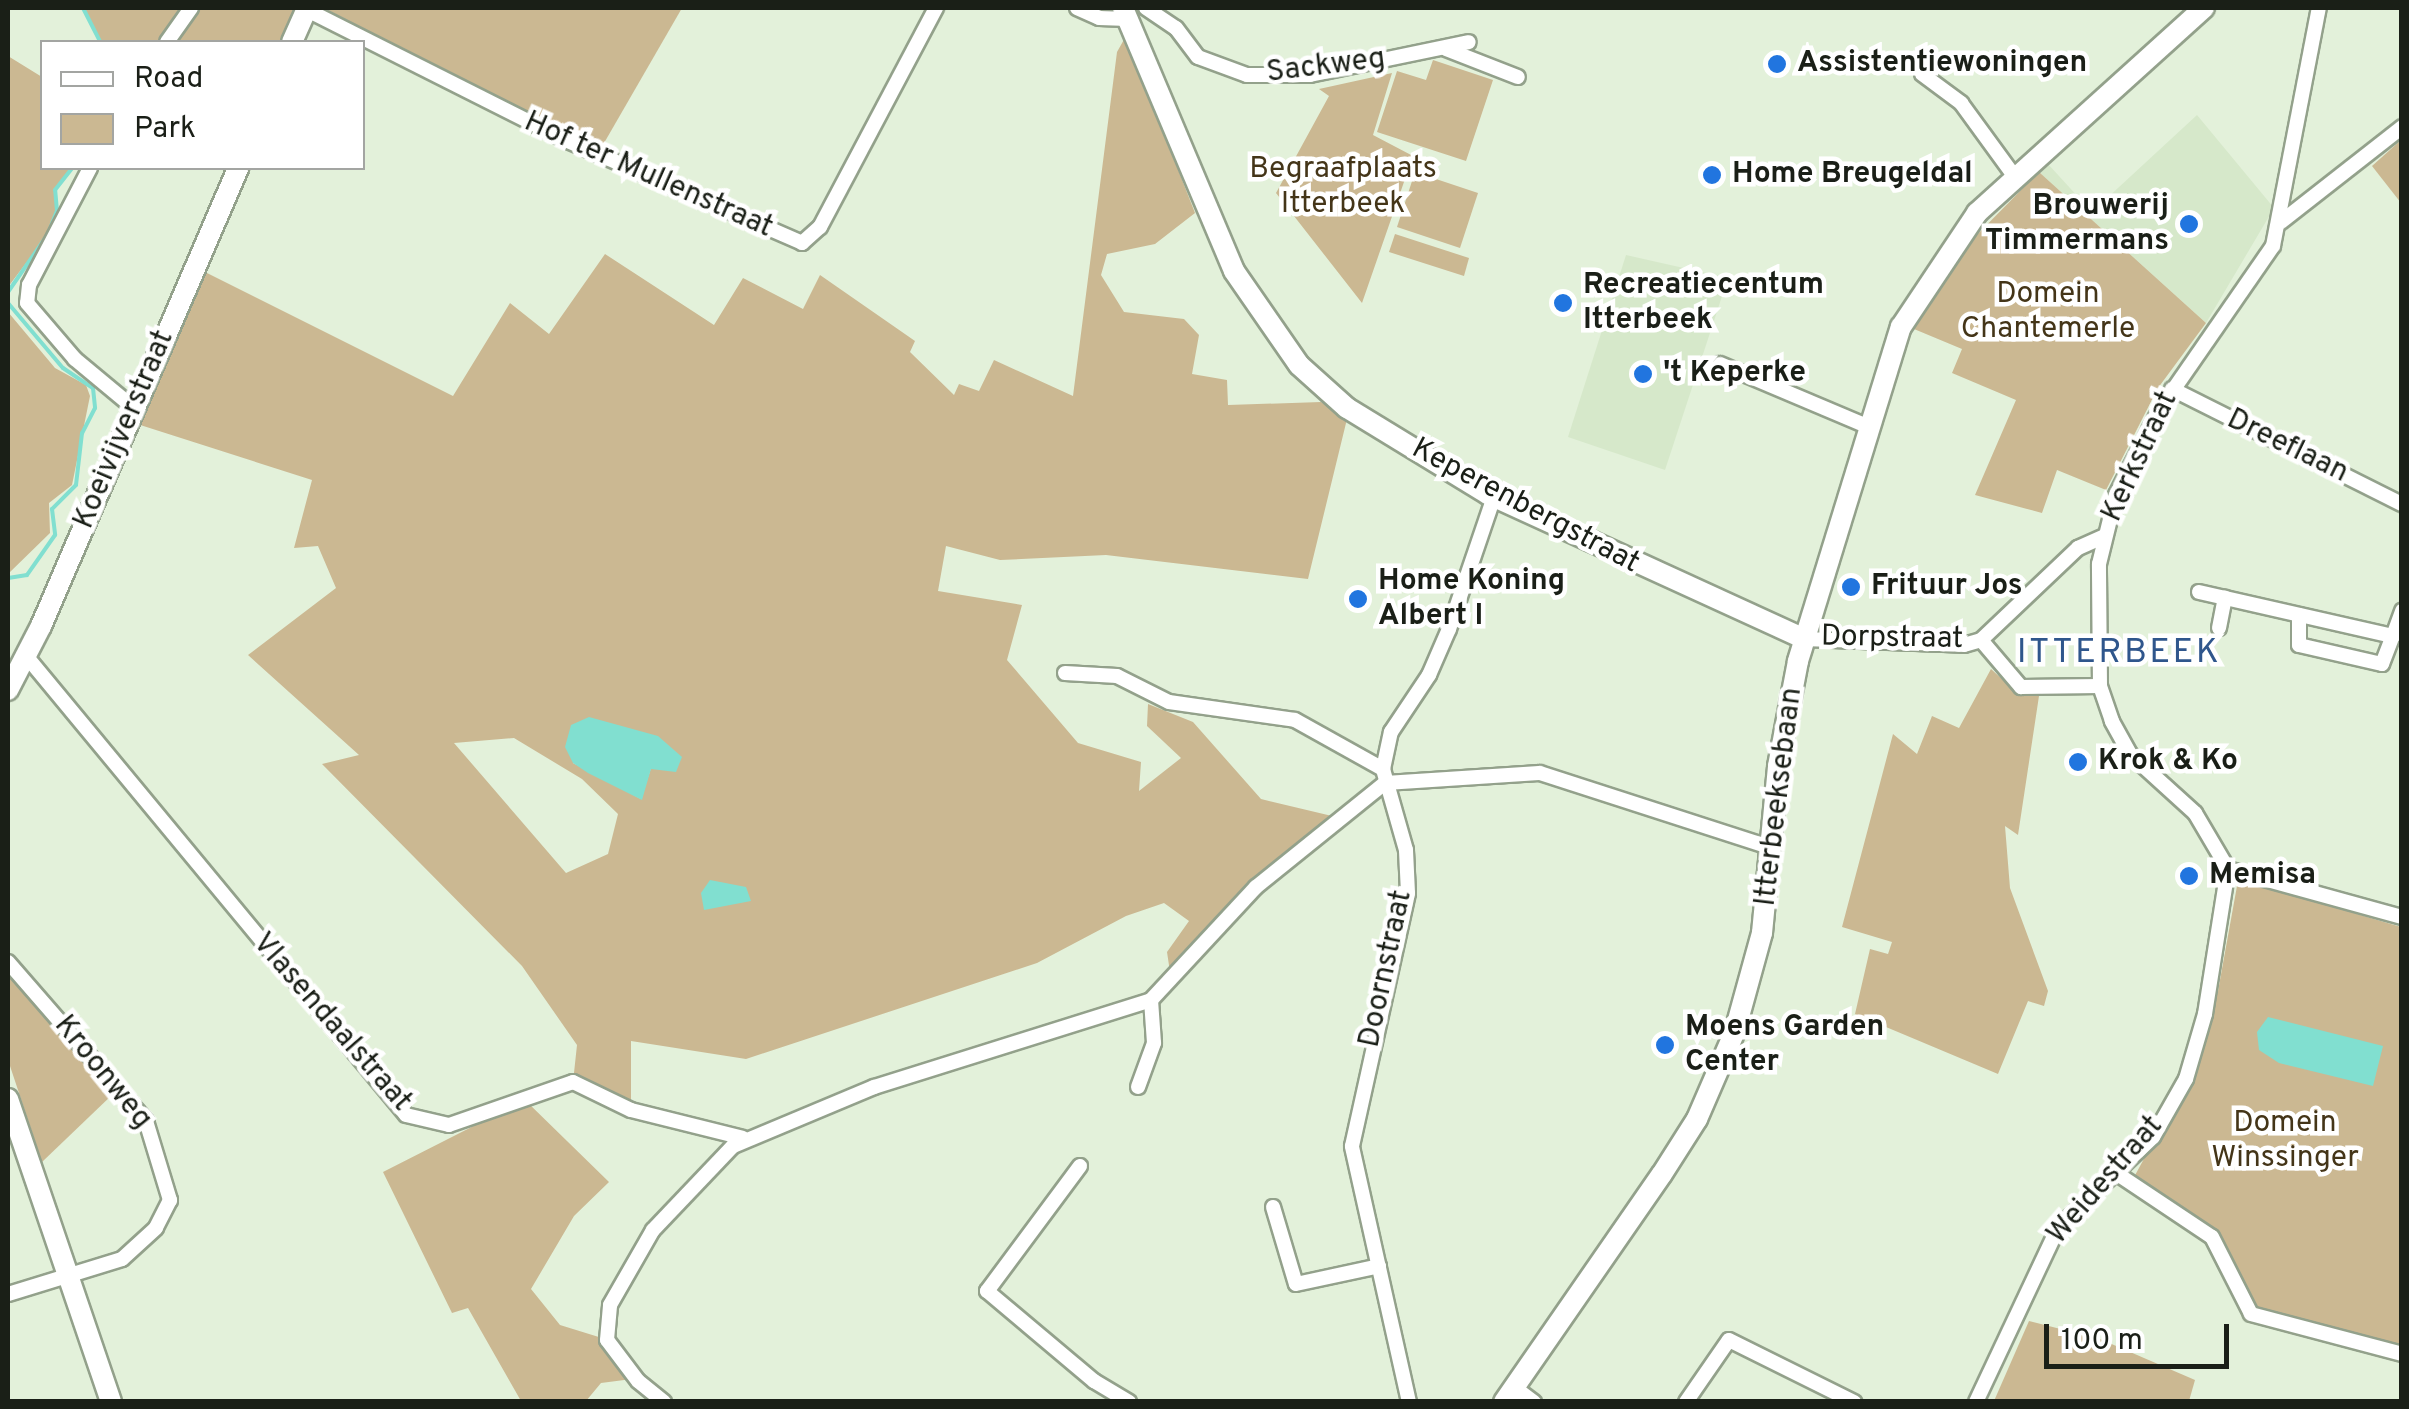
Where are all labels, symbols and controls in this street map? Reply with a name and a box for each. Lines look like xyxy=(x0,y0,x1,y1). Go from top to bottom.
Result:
legend xyxy=(40,40,365,170)
street label: Sackweg xyxy=(1265,42,1387,92)
place label: Assistentiewoningen xyxy=(1797,46,2087,82)
marker: Assistentiewoningen xyxy=(1766,53,1788,75)
text: Road xyxy=(134,61,203,98)
street label: Hof ter Mullenstraat xyxy=(518,105,778,247)
text: Park xyxy=(134,111,196,148)
park label: Begraafplaats Itterbeek xyxy=(1249,152,1437,222)
place label: Home Breugeldal xyxy=(1732,157,1973,193)
marker: Home Breugeldal xyxy=(1701,164,1723,186)
place label: Brouwerij Timmermans xyxy=(1985,189,2169,260)
marker: Brouwerij Timmermans xyxy=(2178,213,2200,235)
place label: Recreatiecentum Itterbeek xyxy=(1583,268,1824,338)
park label: Domein Chantemerle xyxy=(1961,277,2135,348)
marker: Recreatiecentum Itterbeek xyxy=(1552,292,1574,314)
street label: Koeivijverstraat xyxy=(67,325,183,535)
place label: 't Keperke xyxy=(1663,356,1806,392)
marker: 't Keperke xyxy=(1632,363,1654,385)
street label: Kerkstraat xyxy=(2095,386,2187,528)
street label: Dreeflaan xyxy=(2220,402,2354,492)
street label: Keperenbergstraat xyxy=(1405,432,1645,582)
place label: Home Koning Albert I xyxy=(1378,564,1565,634)
place label: Frituur Jos xyxy=(1871,569,2023,605)
marker: Frituur Jos xyxy=(1840,576,1862,598)
marker: Home Koning Albert I xyxy=(1347,588,1369,610)
street label: Dorpstraat xyxy=(1820,620,1964,658)
district label: ITTERBEEK xyxy=(2017,632,2221,674)
street label: Itterbeeksebaan xyxy=(1749,686,1811,908)
place label: Krok & Ko xyxy=(2098,744,2238,780)
marker: Krok & Ko xyxy=(2067,751,2089,773)
place label: Memisa xyxy=(2209,858,2316,894)
marker: Memisa xyxy=(2178,865,2200,887)
street label: Doornstraat xyxy=(1353,887,1421,1051)
street label: Vlasendaalstraat xyxy=(244,926,418,1120)
street label: Kroonweg xyxy=(45,1009,159,1137)
place label: Moens Garden Center xyxy=(1685,1010,1884,1080)
marker: Moens Garden Center xyxy=(1654,1034,1676,1056)
park label: Domein Winssinger xyxy=(2211,1106,2359,1176)
street label: Weidestraat xyxy=(2040,1109,2172,1253)
scale bar xyxy=(2049,1304,2234,1366)
text: 100 m xyxy=(2061,1323,2143,1360)

